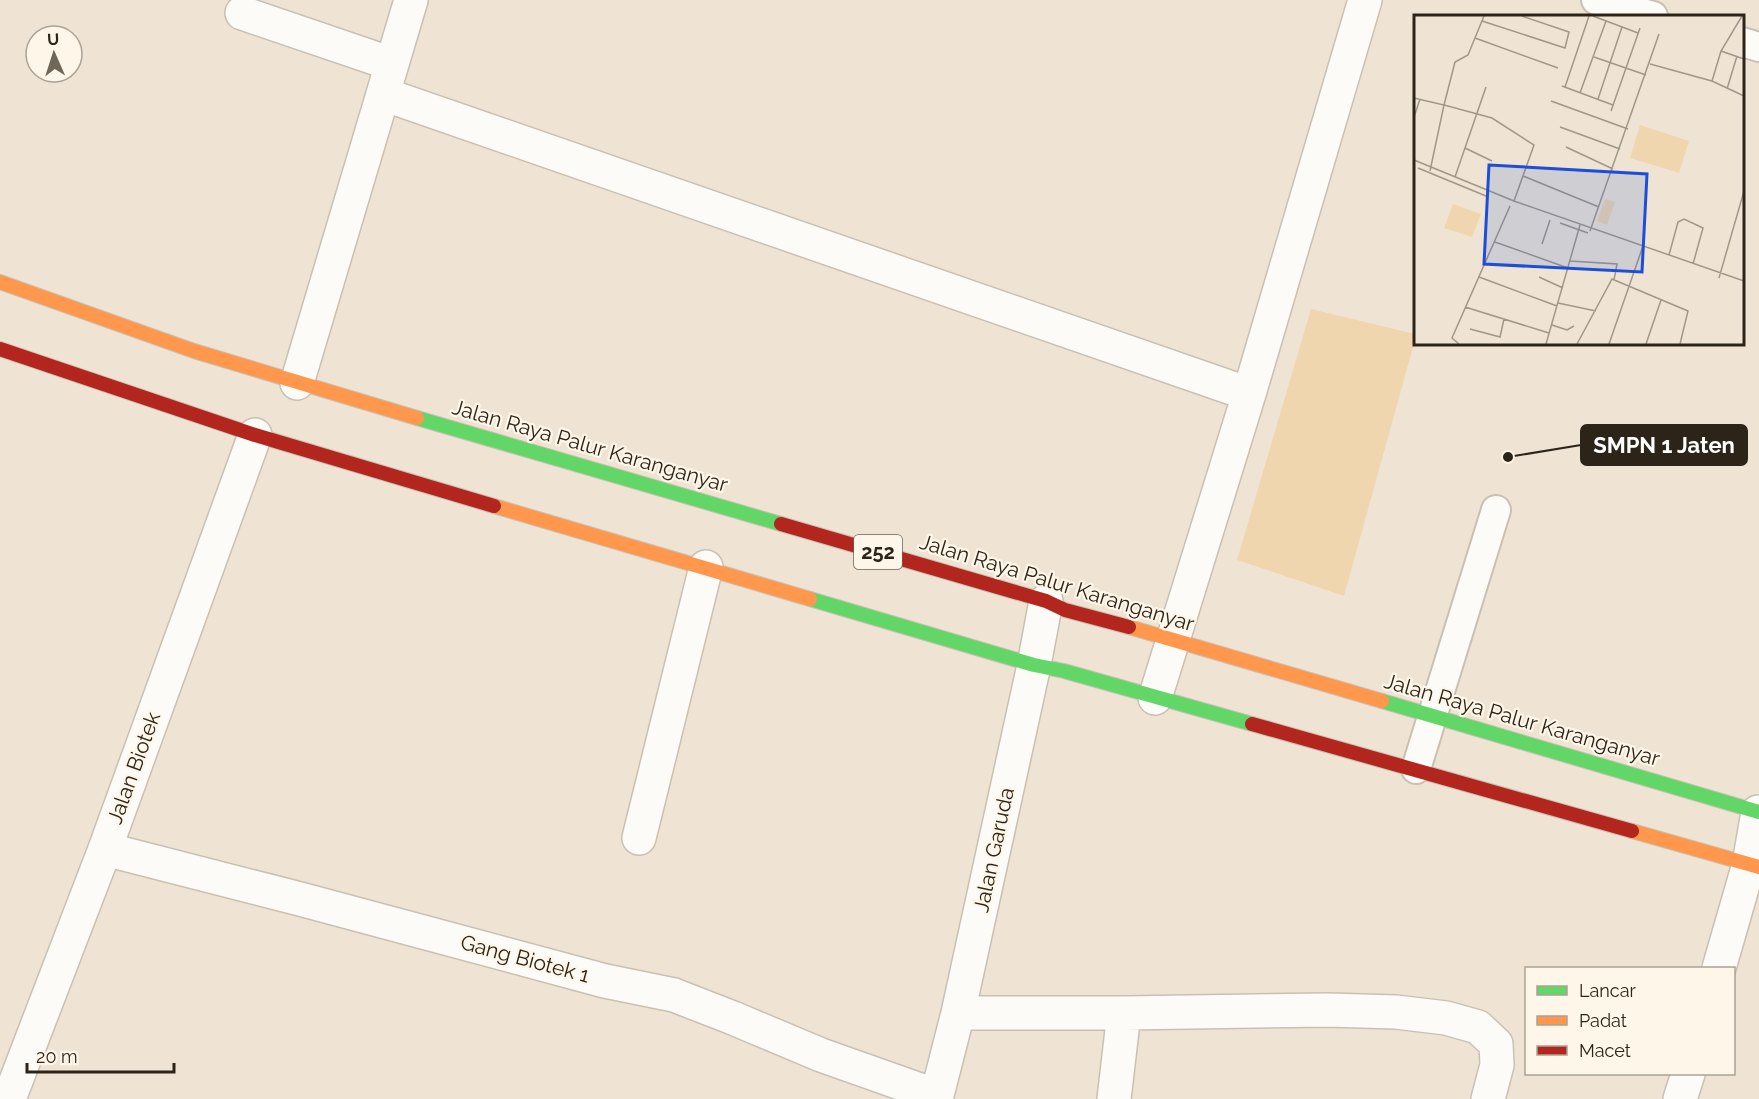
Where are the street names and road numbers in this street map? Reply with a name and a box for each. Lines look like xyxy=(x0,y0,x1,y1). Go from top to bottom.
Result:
street label: Jalan Raya Palur Karanganyar xyxy=(449,394,732,497)
street label: Jalan Raya Palur Karanganyar xyxy=(917,529,1198,636)
road number: 252 xyxy=(854,535,902,569)
street label: Jalan Raya Palur Karanganyar xyxy=(1381,668,1664,771)
street label: Jalan Biotek xyxy=(102,708,165,827)
street label: Jalan Garuda xyxy=(968,785,1019,915)
street label: Gang Biotek 1 xyxy=(458,929,592,988)

